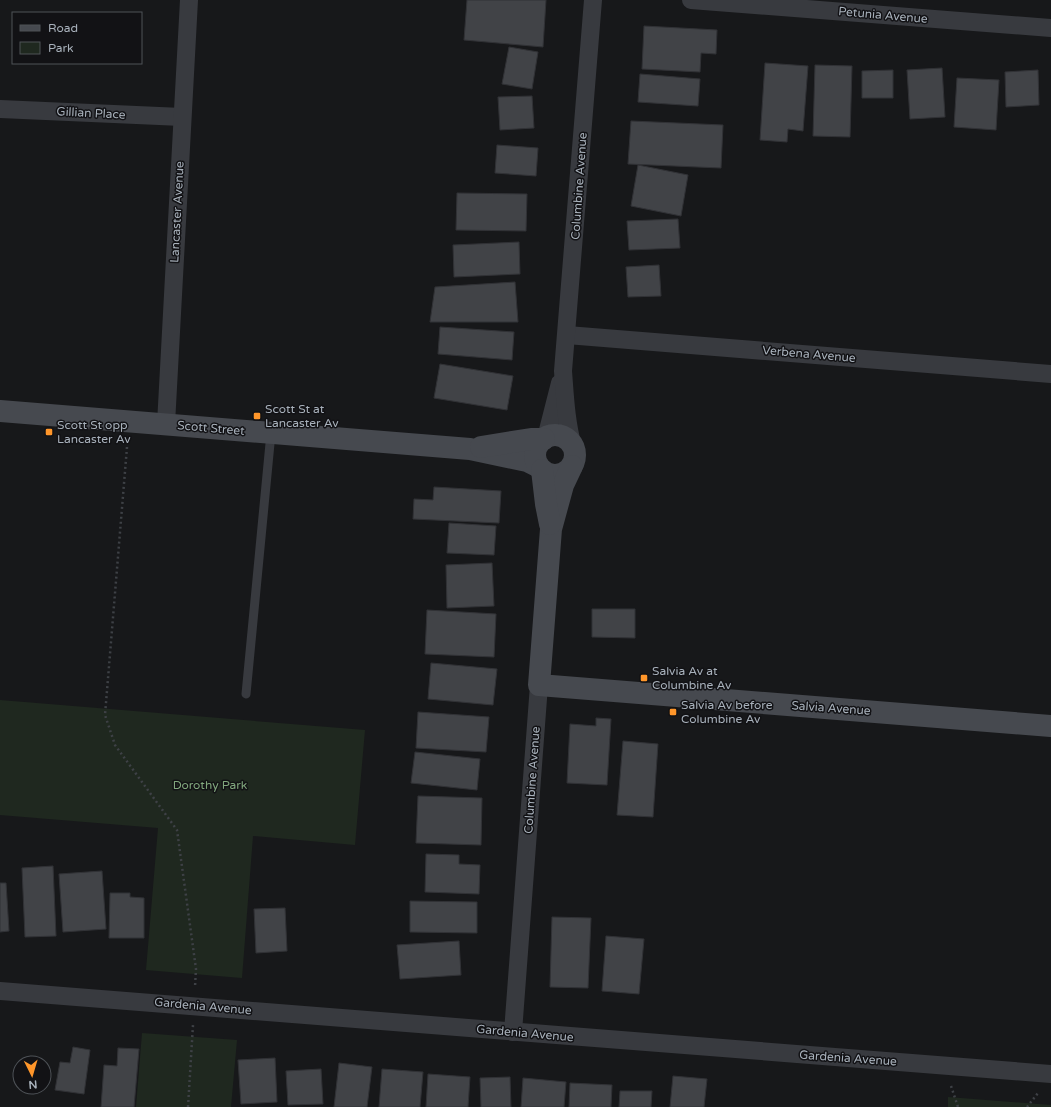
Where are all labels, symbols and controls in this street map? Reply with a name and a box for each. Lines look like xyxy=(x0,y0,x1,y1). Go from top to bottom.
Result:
street label: Petunia Avenue xyxy=(838,4,928,26)
legend xyxy=(12,12,142,64)
text: Road xyxy=(48,21,78,35)
text: Park xyxy=(48,41,74,55)
street label: Gillian Place xyxy=(56,104,126,122)
street label: Columbine Avenue xyxy=(568,132,590,240)
street label: Lancaster Avenue xyxy=(167,161,187,263)
street label: Verbena Avenue xyxy=(762,343,856,365)
place label: Scott St at Lancaster Av xyxy=(265,402,339,430)
marker: Scott St at Lancaster Av xyxy=(252,411,262,421)
place label: Scott St opp Lancaster Av xyxy=(57,418,131,446)
street label: Scott Street xyxy=(177,418,246,438)
marker: Scott St opp Lancaster Av xyxy=(44,427,54,437)
place label: Salvia Av at Columbine Av xyxy=(652,664,732,692)
marker: Salvia Av at Columbine Av xyxy=(639,673,649,683)
place label: Salvia Av before Columbine Av xyxy=(681,698,773,726)
street label: Salvia Avenue xyxy=(791,698,871,718)
marker: Salvia Av before Columbine Av xyxy=(668,707,678,717)
street label: Columbine Avenue xyxy=(521,726,543,834)
park label: Dorothy Park xyxy=(173,778,248,792)
street label: Gardenia Avenue xyxy=(154,995,252,1017)
street label: Gardenia Avenue xyxy=(476,1022,574,1044)
street label: Gardenia Avenue xyxy=(799,1048,897,1068)
north arrow xyxy=(12,1055,52,1095)
text: N xyxy=(28,1078,38,1091)

